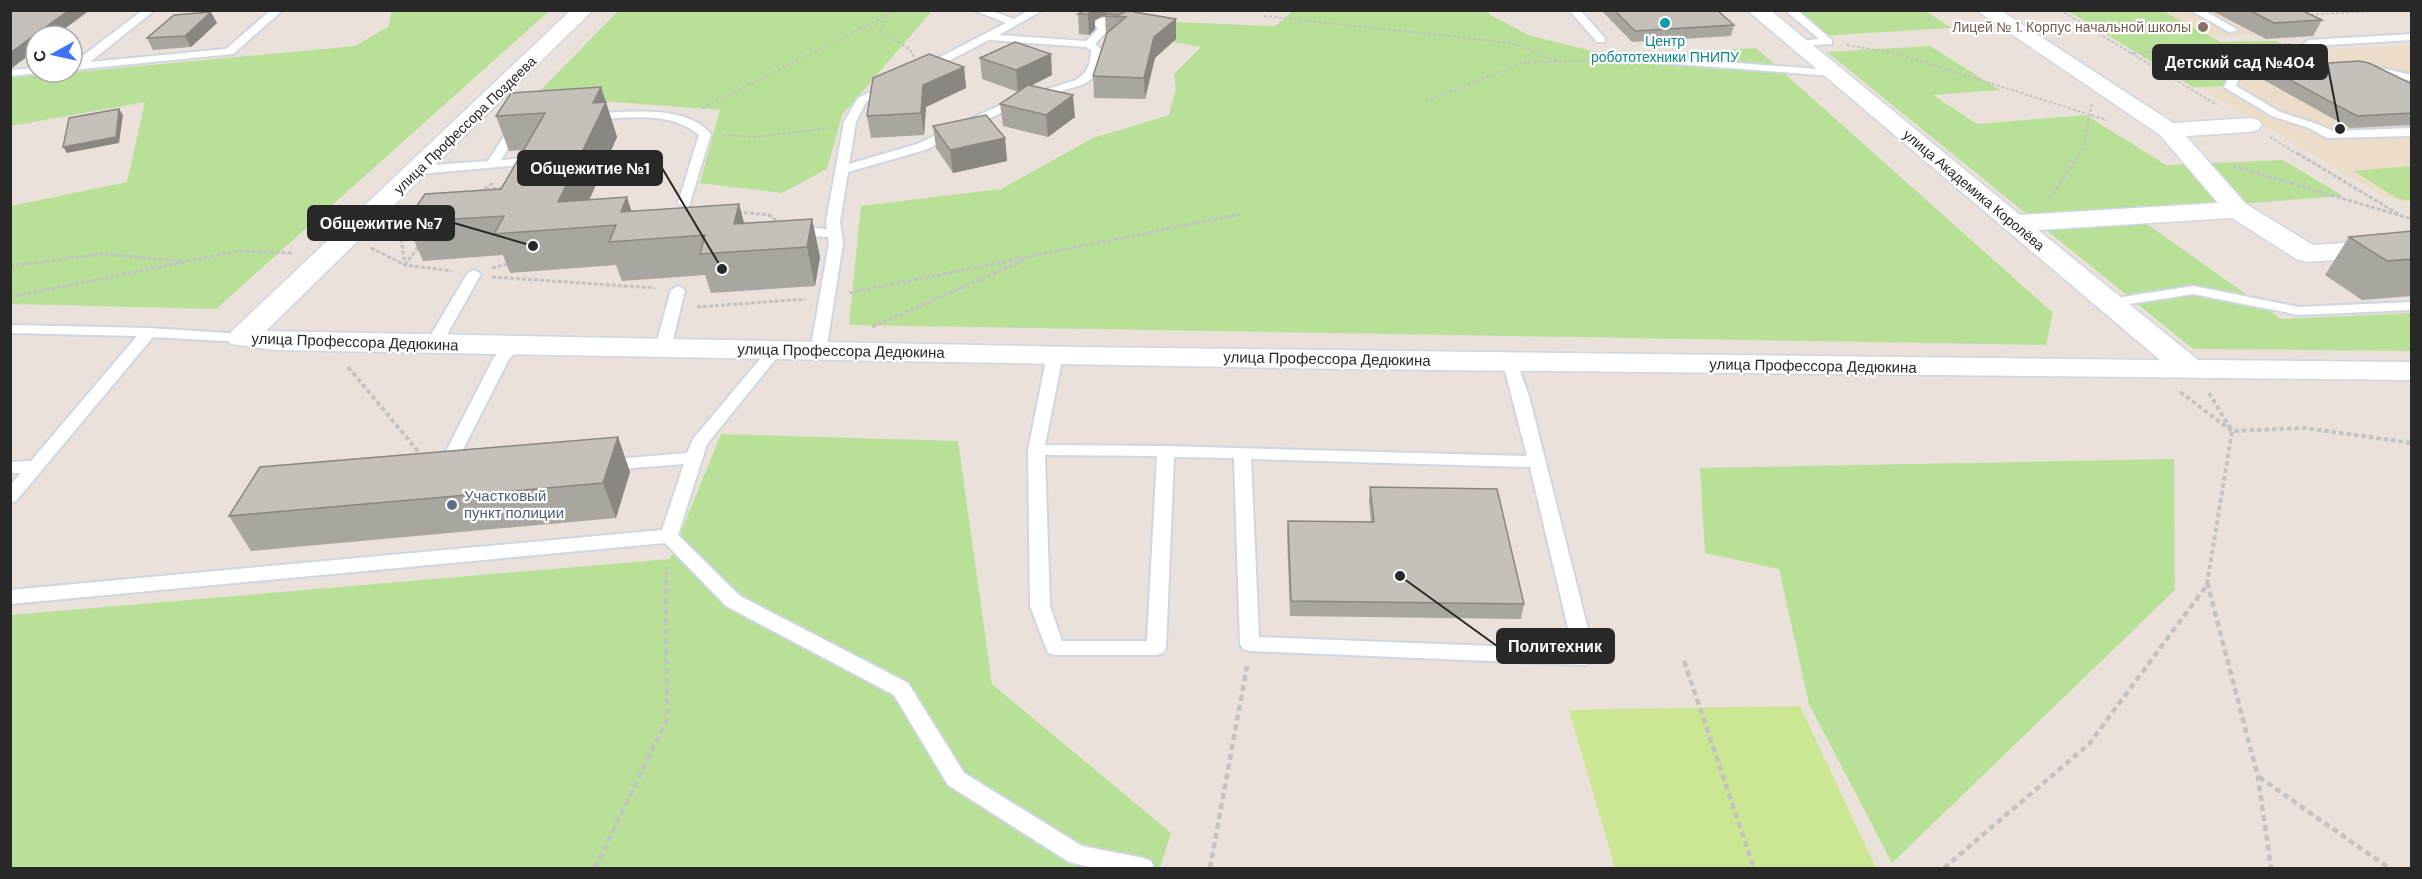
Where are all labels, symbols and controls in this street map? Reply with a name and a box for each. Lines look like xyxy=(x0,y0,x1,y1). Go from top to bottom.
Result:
marker: Центр робототехники ПНИПУ xyxy=(1658,16,1672,30)
place label: Лицей № 1. Корпус начальной школы xyxy=(1952,18,2191,36)
marker: Лицей № 1. Корпус начальной школы xyxy=(2196,20,2210,34)
north arrow xyxy=(24,24,84,84)
place label: Центр робототехники ПНИПУ xyxy=(1591,32,1739,66)
callout: Детский сад №404 xyxy=(2153,45,2327,79)
text: С xyxy=(28,48,51,63)
street label: улица Профессора Поздеева xyxy=(390,52,540,198)
text: Детский сад №404 xyxy=(2165,52,2315,73)
street label: улица Академика Королёва xyxy=(1900,125,2049,255)
callout: Общежитие №1 xyxy=(518,151,662,185)
text: Общежитие №1 xyxy=(530,158,650,179)
callout: Общежитие №7 xyxy=(308,206,454,240)
text: Общежитие №7 xyxy=(320,213,443,234)
street label: улица Профессора Дедюкина xyxy=(251,328,460,356)
street label: улица Профессора Дедюкина xyxy=(737,339,945,363)
street label: улица Профессора Дедюкина xyxy=(1223,347,1431,371)
street label: улица Профессора Дедюкина xyxy=(1709,354,1917,378)
place label: Участковый пункт полиции xyxy=(464,486,564,523)
marker: Участковый пункт полиции xyxy=(445,498,459,512)
callout: Политехник xyxy=(1497,629,1614,663)
text: Политехник xyxy=(1508,636,1603,657)

